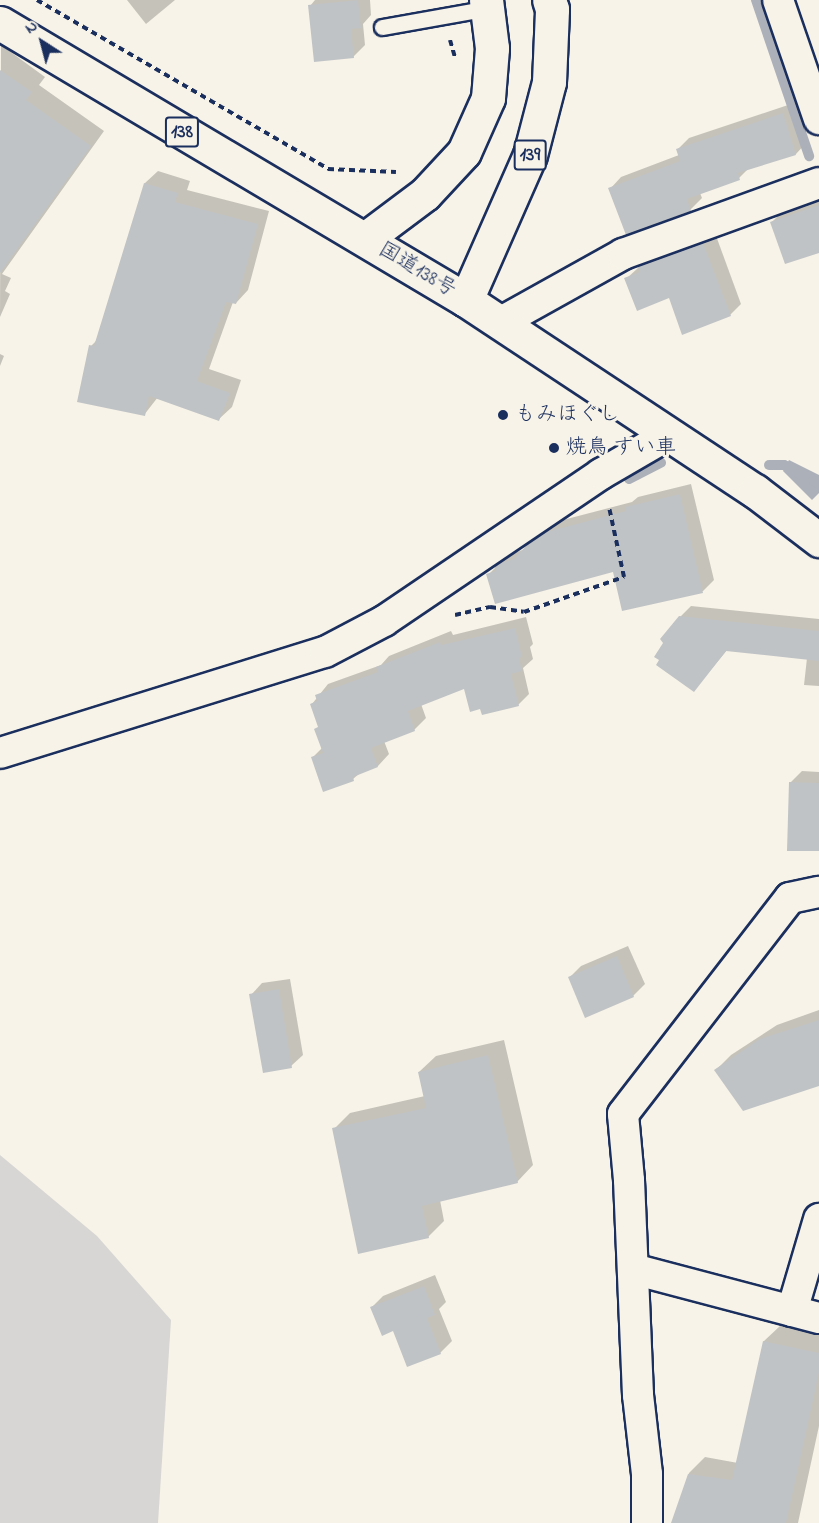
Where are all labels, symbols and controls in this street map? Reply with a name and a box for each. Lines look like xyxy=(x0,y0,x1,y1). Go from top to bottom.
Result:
north arrow xyxy=(12,12,72,72)
text: N xyxy=(20,15,43,40)
road number: 138 xyxy=(164,115,200,149)
road number: 139 xyxy=(514,138,546,172)
street label: 国道138号 xyxy=(374,237,460,303)
place label: もみほぐし xyxy=(515,402,620,428)
marker: もみほぐし xyxy=(496,408,510,422)
place label: 焼鳥 すい車 xyxy=(566,435,676,461)
marker: 焼鳥 すい車 xyxy=(547,441,561,455)

